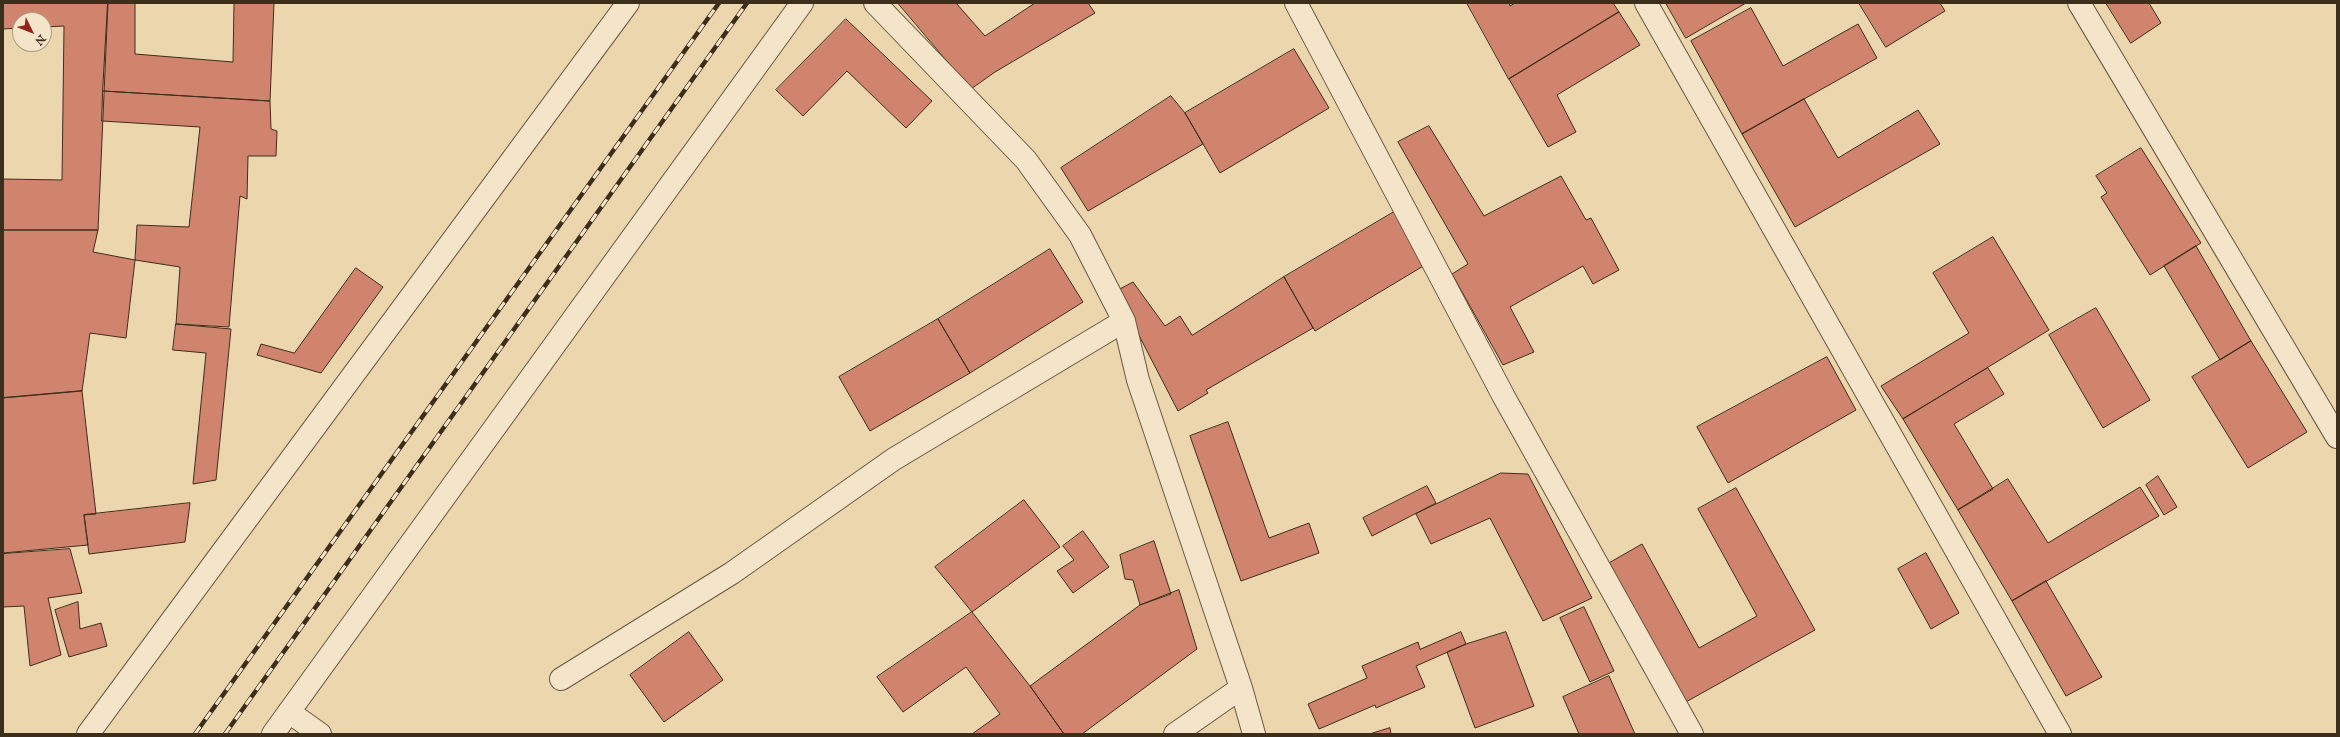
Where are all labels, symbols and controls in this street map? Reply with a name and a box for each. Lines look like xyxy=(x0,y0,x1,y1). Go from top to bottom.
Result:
north arrow xyxy=(12,12,52,52)
text: N xyxy=(32,31,48,48)

